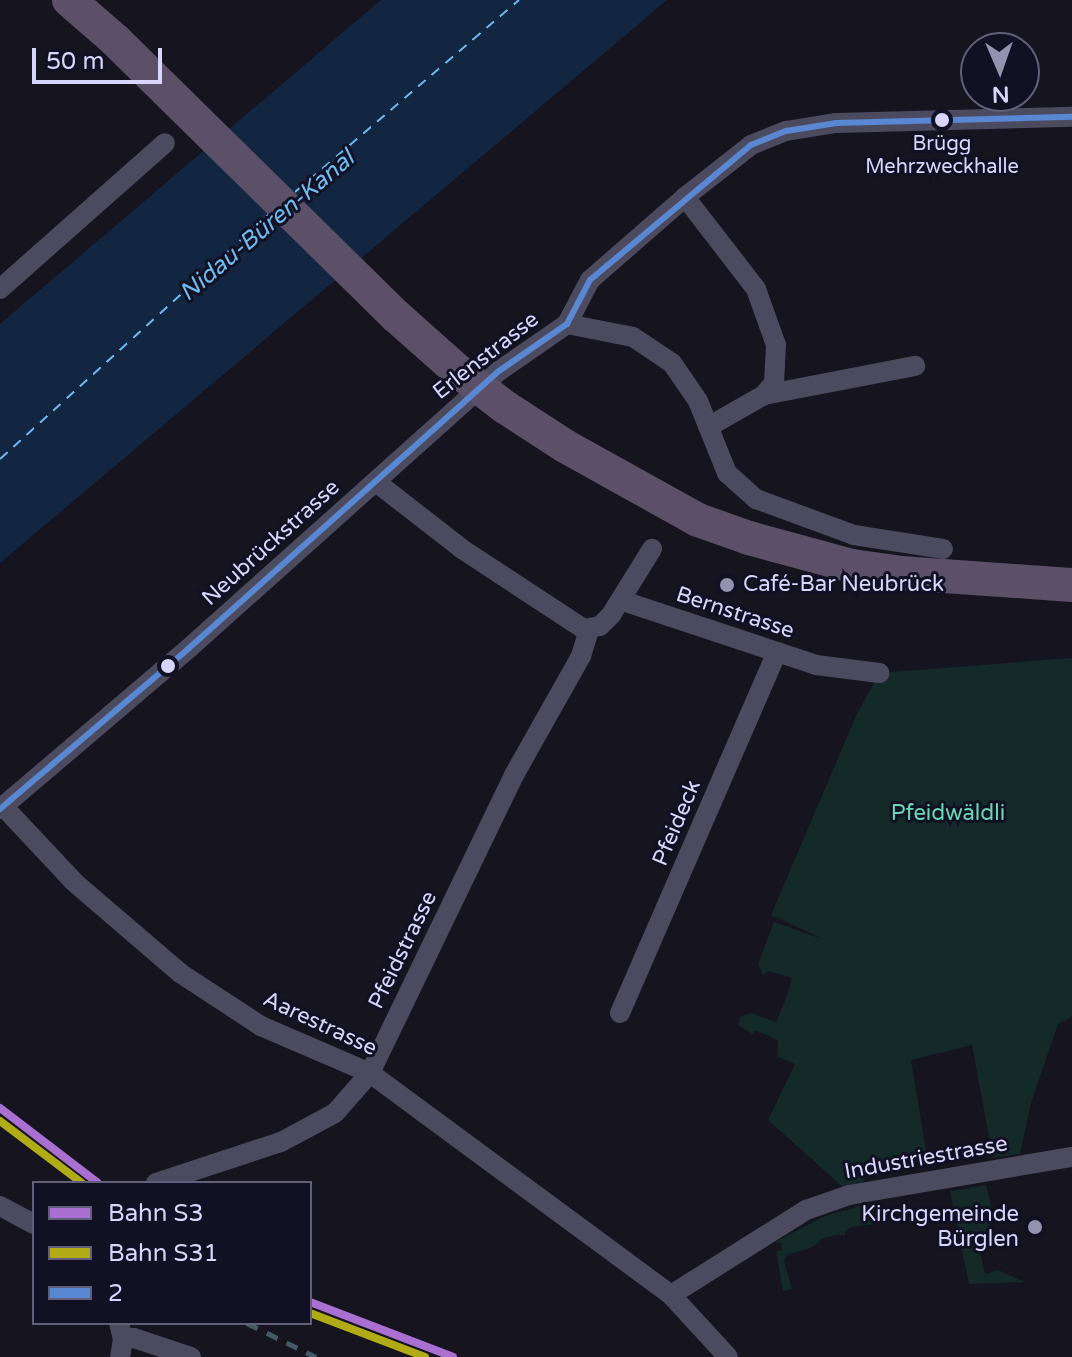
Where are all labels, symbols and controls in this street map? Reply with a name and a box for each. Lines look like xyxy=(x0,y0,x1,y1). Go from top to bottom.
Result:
scale bar xyxy=(36,32,166,82)
north arrow xyxy=(960,32,1040,112)
text: 50 m xyxy=(46,47,104,76)
text: N xyxy=(991,81,1010,107)
marker: Brügg Mehrzweckhalle xyxy=(934,112,950,128)
place label: Brügg Mehrzweckhalle xyxy=(865,132,1019,179)
water label: Nidau-Büren-Kanal xyxy=(174,144,360,308)
street label: Erlenstrasse xyxy=(428,307,544,405)
street label: Neubrückstrasse xyxy=(197,474,345,612)
place label: Café-Bar Neubrück xyxy=(743,572,944,598)
marker: Café-Bar Neubrück xyxy=(718,576,736,594)
street label: Bernstrasse xyxy=(673,581,797,645)
unlabelled marker xyxy=(160,658,176,674)
street label: Pfeideck xyxy=(647,776,707,870)
park label: Pfeidwäldli xyxy=(891,801,1005,827)
street label: Pfeidstrasse xyxy=(363,887,443,1013)
street label: Aarestrasse xyxy=(259,986,381,1062)
street label: Industriestrasse xyxy=(842,1131,1010,1185)
legend xyxy=(32,1181,312,1325)
text: Bahn S3 xyxy=(108,1199,203,1228)
place label: Kirchgemeinde Bürglen xyxy=(861,1201,1019,1252)
marker: Kirchgemeinde Bürglen xyxy=(1026,1218,1044,1236)
text: Bahn S31 xyxy=(108,1239,219,1268)
text: 2 xyxy=(108,1279,123,1308)

